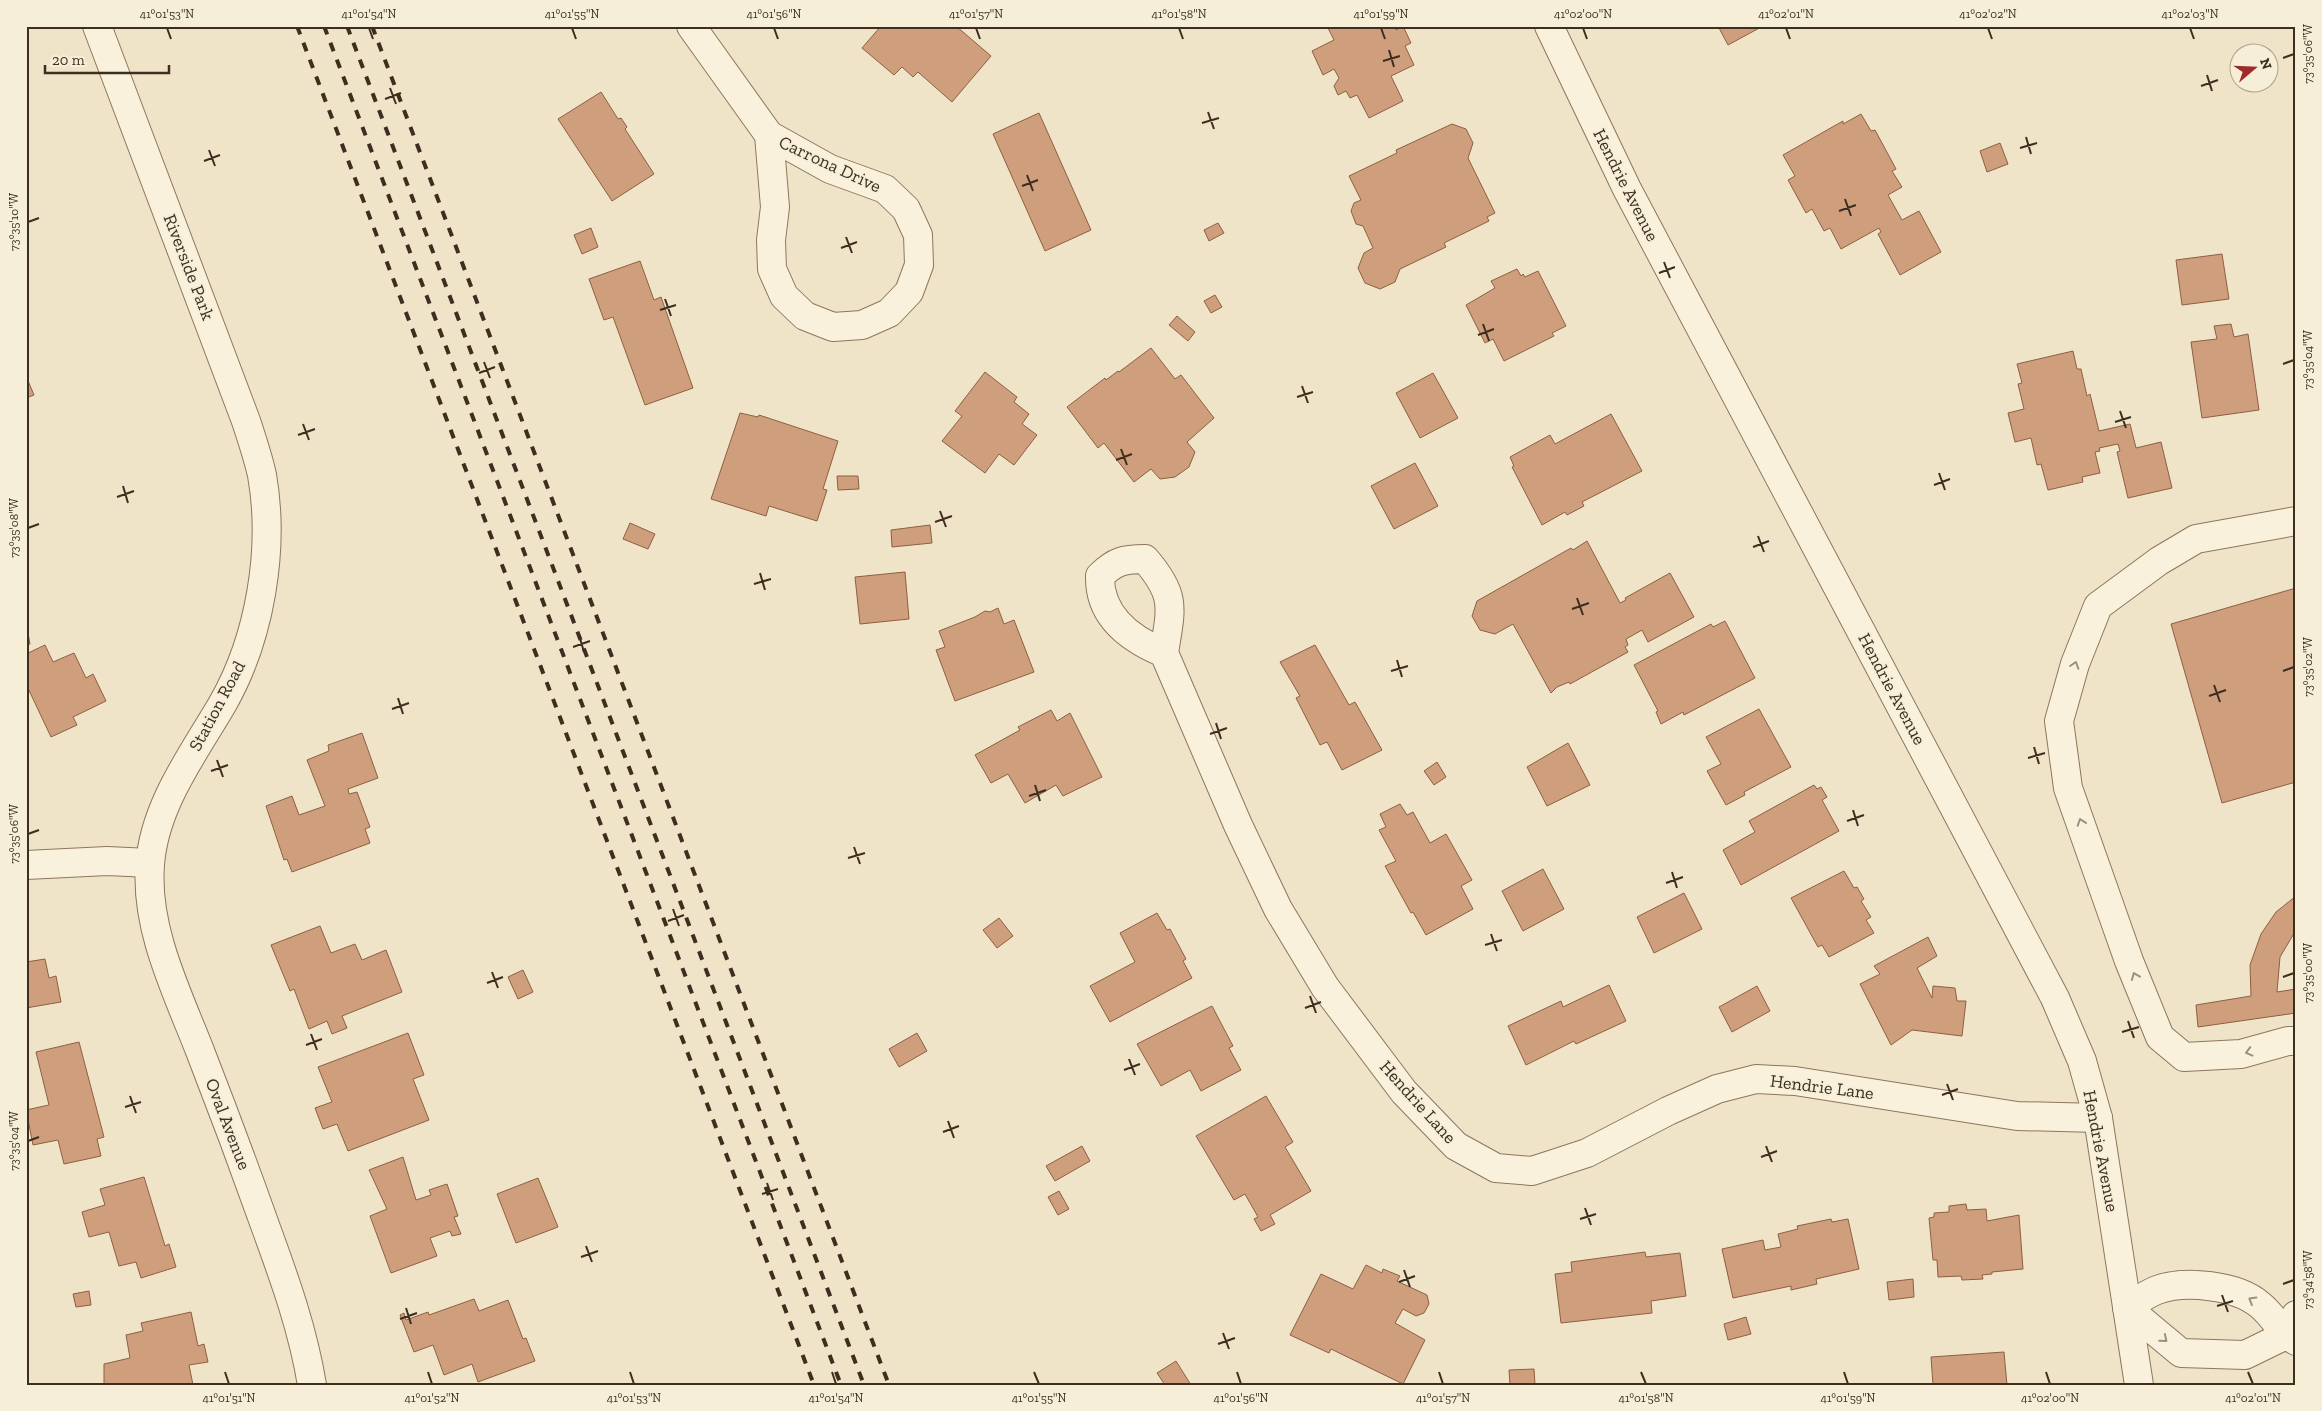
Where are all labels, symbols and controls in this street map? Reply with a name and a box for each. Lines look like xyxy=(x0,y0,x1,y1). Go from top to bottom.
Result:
text: 41°01'53"N xyxy=(140,7,194,21)
text: 41°01'54"N xyxy=(342,7,397,21)
text: 41°01'55"N xyxy=(545,7,600,21)
text: 41°01'56"N xyxy=(747,7,802,21)
text: 41°01'57"N xyxy=(949,7,1003,21)
text: 41°01'58"N xyxy=(1151,7,1207,21)
text: 41°01'59"N xyxy=(1354,7,1409,21)
text: 41°02'00"N xyxy=(1554,7,1612,21)
text: 41°02'01"N xyxy=(1758,7,1814,21)
text: 41°02'02"N xyxy=(1959,7,2017,21)
text: 41°02'03"N xyxy=(2161,7,2219,21)
text: 73°35'06"W xyxy=(2301,23,2315,84)
scale bar xyxy=(45,42,169,74)
north arrow xyxy=(2230,42,2280,92)
text: 20 m xyxy=(52,51,85,69)
text: N xyxy=(2256,56,2276,72)
street label: Hendrie Avenue xyxy=(1588,125,1664,245)
street label: Carrona Drive xyxy=(775,131,885,197)
text: 73°35'10"W xyxy=(7,192,21,251)
street label: Riverside Park xyxy=(159,211,220,324)
text: 73°35'04"W xyxy=(2301,330,2315,390)
text: 73°35'08"W xyxy=(7,497,21,558)
street label: Hendrie Avenue xyxy=(1853,629,1931,749)
text: 73°35'02"W xyxy=(2301,637,2315,697)
street label: Station Road xyxy=(184,657,250,755)
one-way arrow xyxy=(2070,661,2080,670)
text: 73°35'06"W xyxy=(7,803,21,864)
one-way arrow xyxy=(2076,819,2086,827)
text: 73°35'00"W xyxy=(2301,942,2315,1003)
one-way arrow xyxy=(2130,972,2140,980)
one-way arrow xyxy=(2244,1046,2253,1057)
street label: Hendrie Lane xyxy=(1375,1056,1461,1148)
street label: Hendrie Lane xyxy=(1769,1070,1875,1104)
street label: Oval Avenue xyxy=(200,1075,256,1173)
street label: Hendrie Avenue xyxy=(2078,1088,2124,1214)
text: 73°35'04"W xyxy=(7,1111,21,1171)
text: 73°34'58"W xyxy=(2301,1250,2315,1309)
one-way arrow xyxy=(2249,1297,2258,1307)
one-way arrow xyxy=(2158,1334,2167,1342)
text: 41°01'51"N xyxy=(203,1391,256,1405)
text: 41°01'52"N xyxy=(405,1391,460,1405)
text: 41°01'53"N xyxy=(607,1391,661,1405)
text: 41°01'54"N xyxy=(809,1391,864,1405)
text: 41°01'55"N xyxy=(1012,1391,1067,1405)
text: 41°01'56"N xyxy=(1214,1391,1269,1405)
text: 41°01'57"N xyxy=(1416,1391,1470,1405)
text: 41°01'58"N xyxy=(1618,1391,1674,1405)
text: 41°01'59"N xyxy=(1821,1391,1876,1405)
text: 41°02'00"N xyxy=(2021,1391,2079,1405)
text: 41°02'01"N xyxy=(2225,1391,2281,1405)

